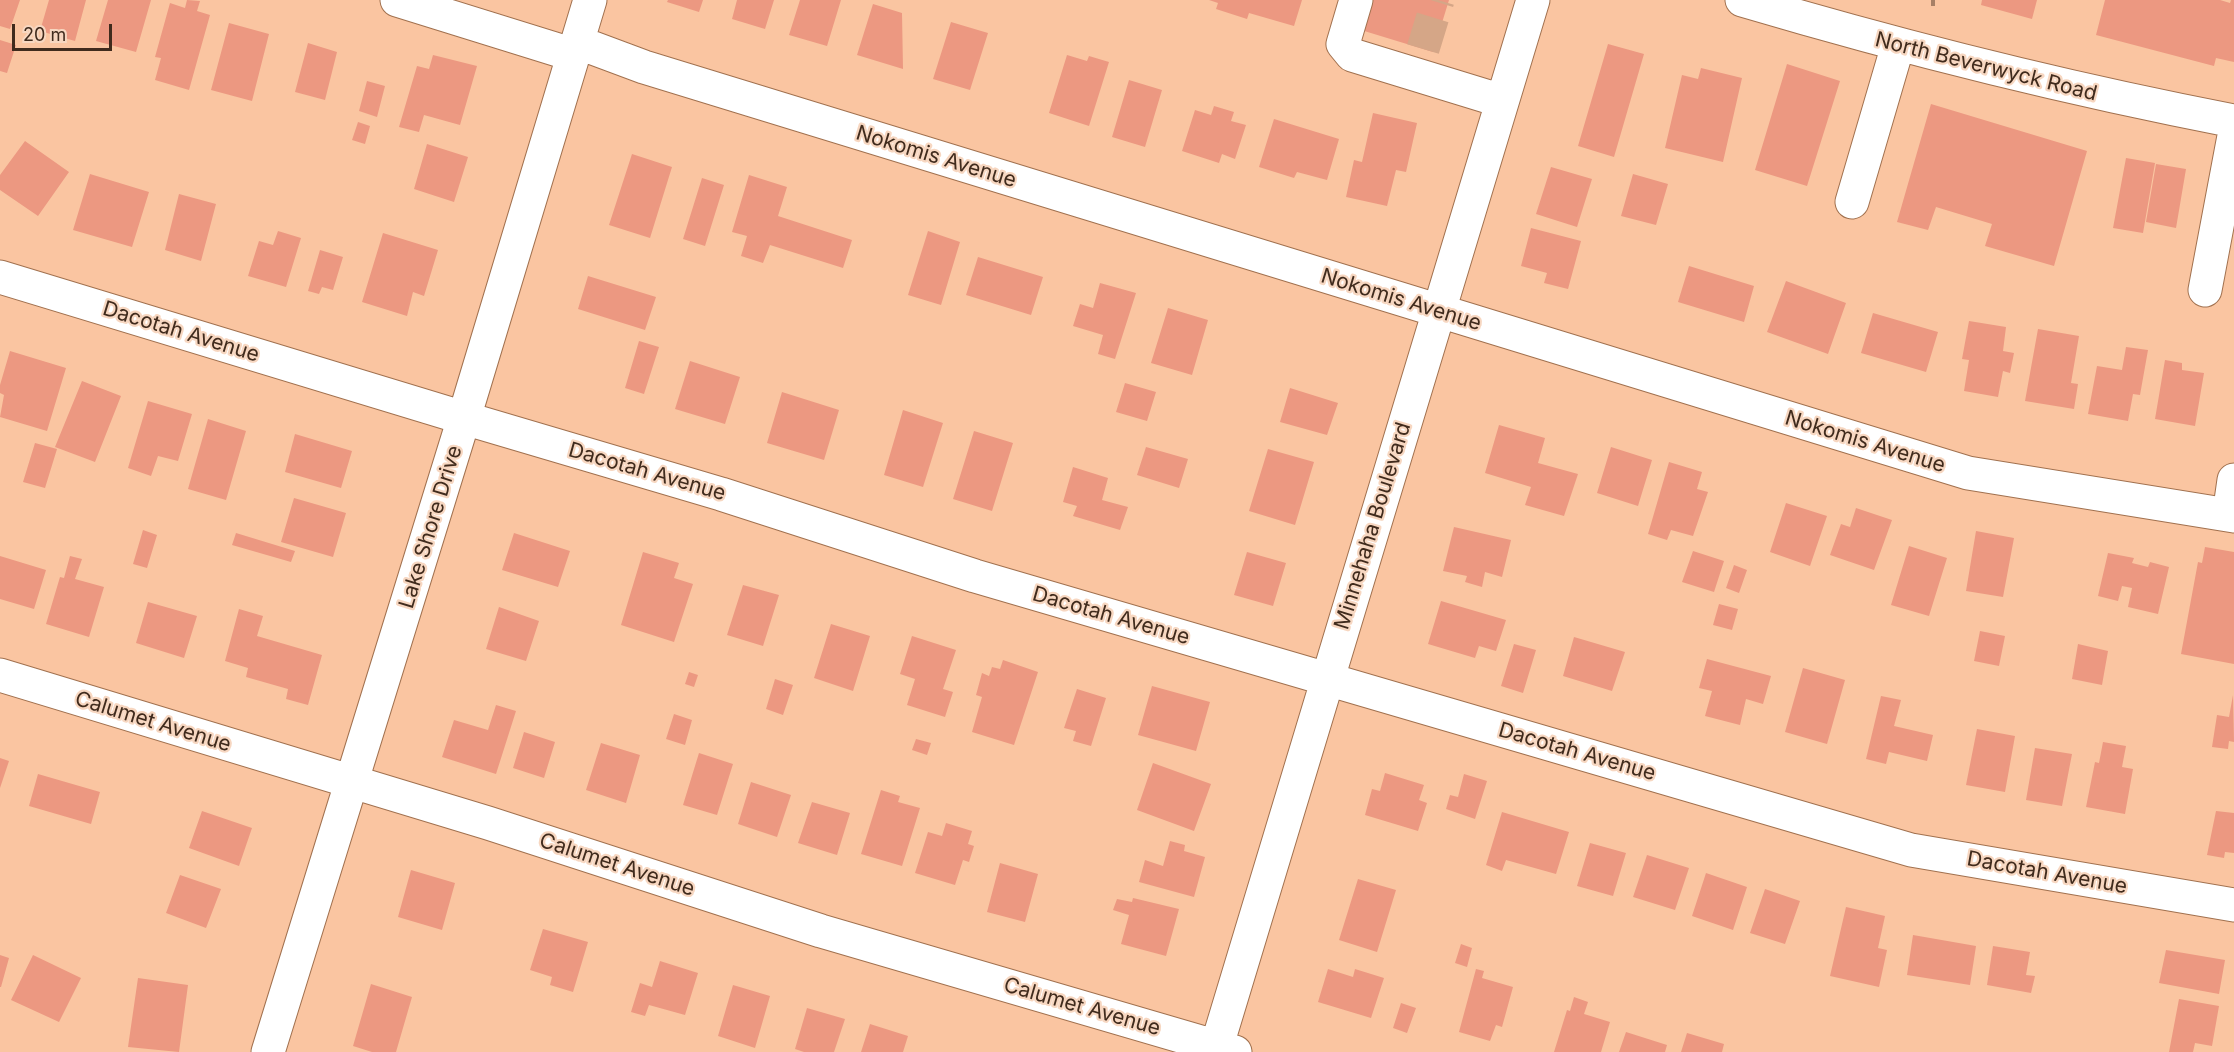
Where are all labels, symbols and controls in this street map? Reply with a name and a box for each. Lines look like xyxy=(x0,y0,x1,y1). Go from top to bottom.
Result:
scale bar xyxy=(15,12,116,50)
text: 20 m xyxy=(23,24,66,45)
street label: North Beverwyck Road xyxy=(1872,27,2100,107)
street label: Nokomis Avenue xyxy=(853,121,1019,193)
street label: Nokomis Avenue xyxy=(1318,264,1484,336)
street label: Dacotah Avenue xyxy=(100,296,262,368)
street label: Nokomis Avenue xyxy=(1782,406,1948,478)
street label: Minnehaha Boulevard xyxy=(1330,420,1416,632)
street label: Dacotah Avenue xyxy=(565,438,729,506)
street label: Lake Shore Drive xyxy=(394,442,468,612)
street label: Dacotah Avenue xyxy=(1029,582,1193,650)
street label: Calumet Avenue xyxy=(72,686,234,758)
street label: Dacotah Avenue xyxy=(1495,718,1659,786)
street label: Calumet Avenue xyxy=(536,828,698,902)
street label: Dacotah Avenue xyxy=(1965,846,2129,900)
street label: Calumet Avenue xyxy=(1001,973,1163,1041)

